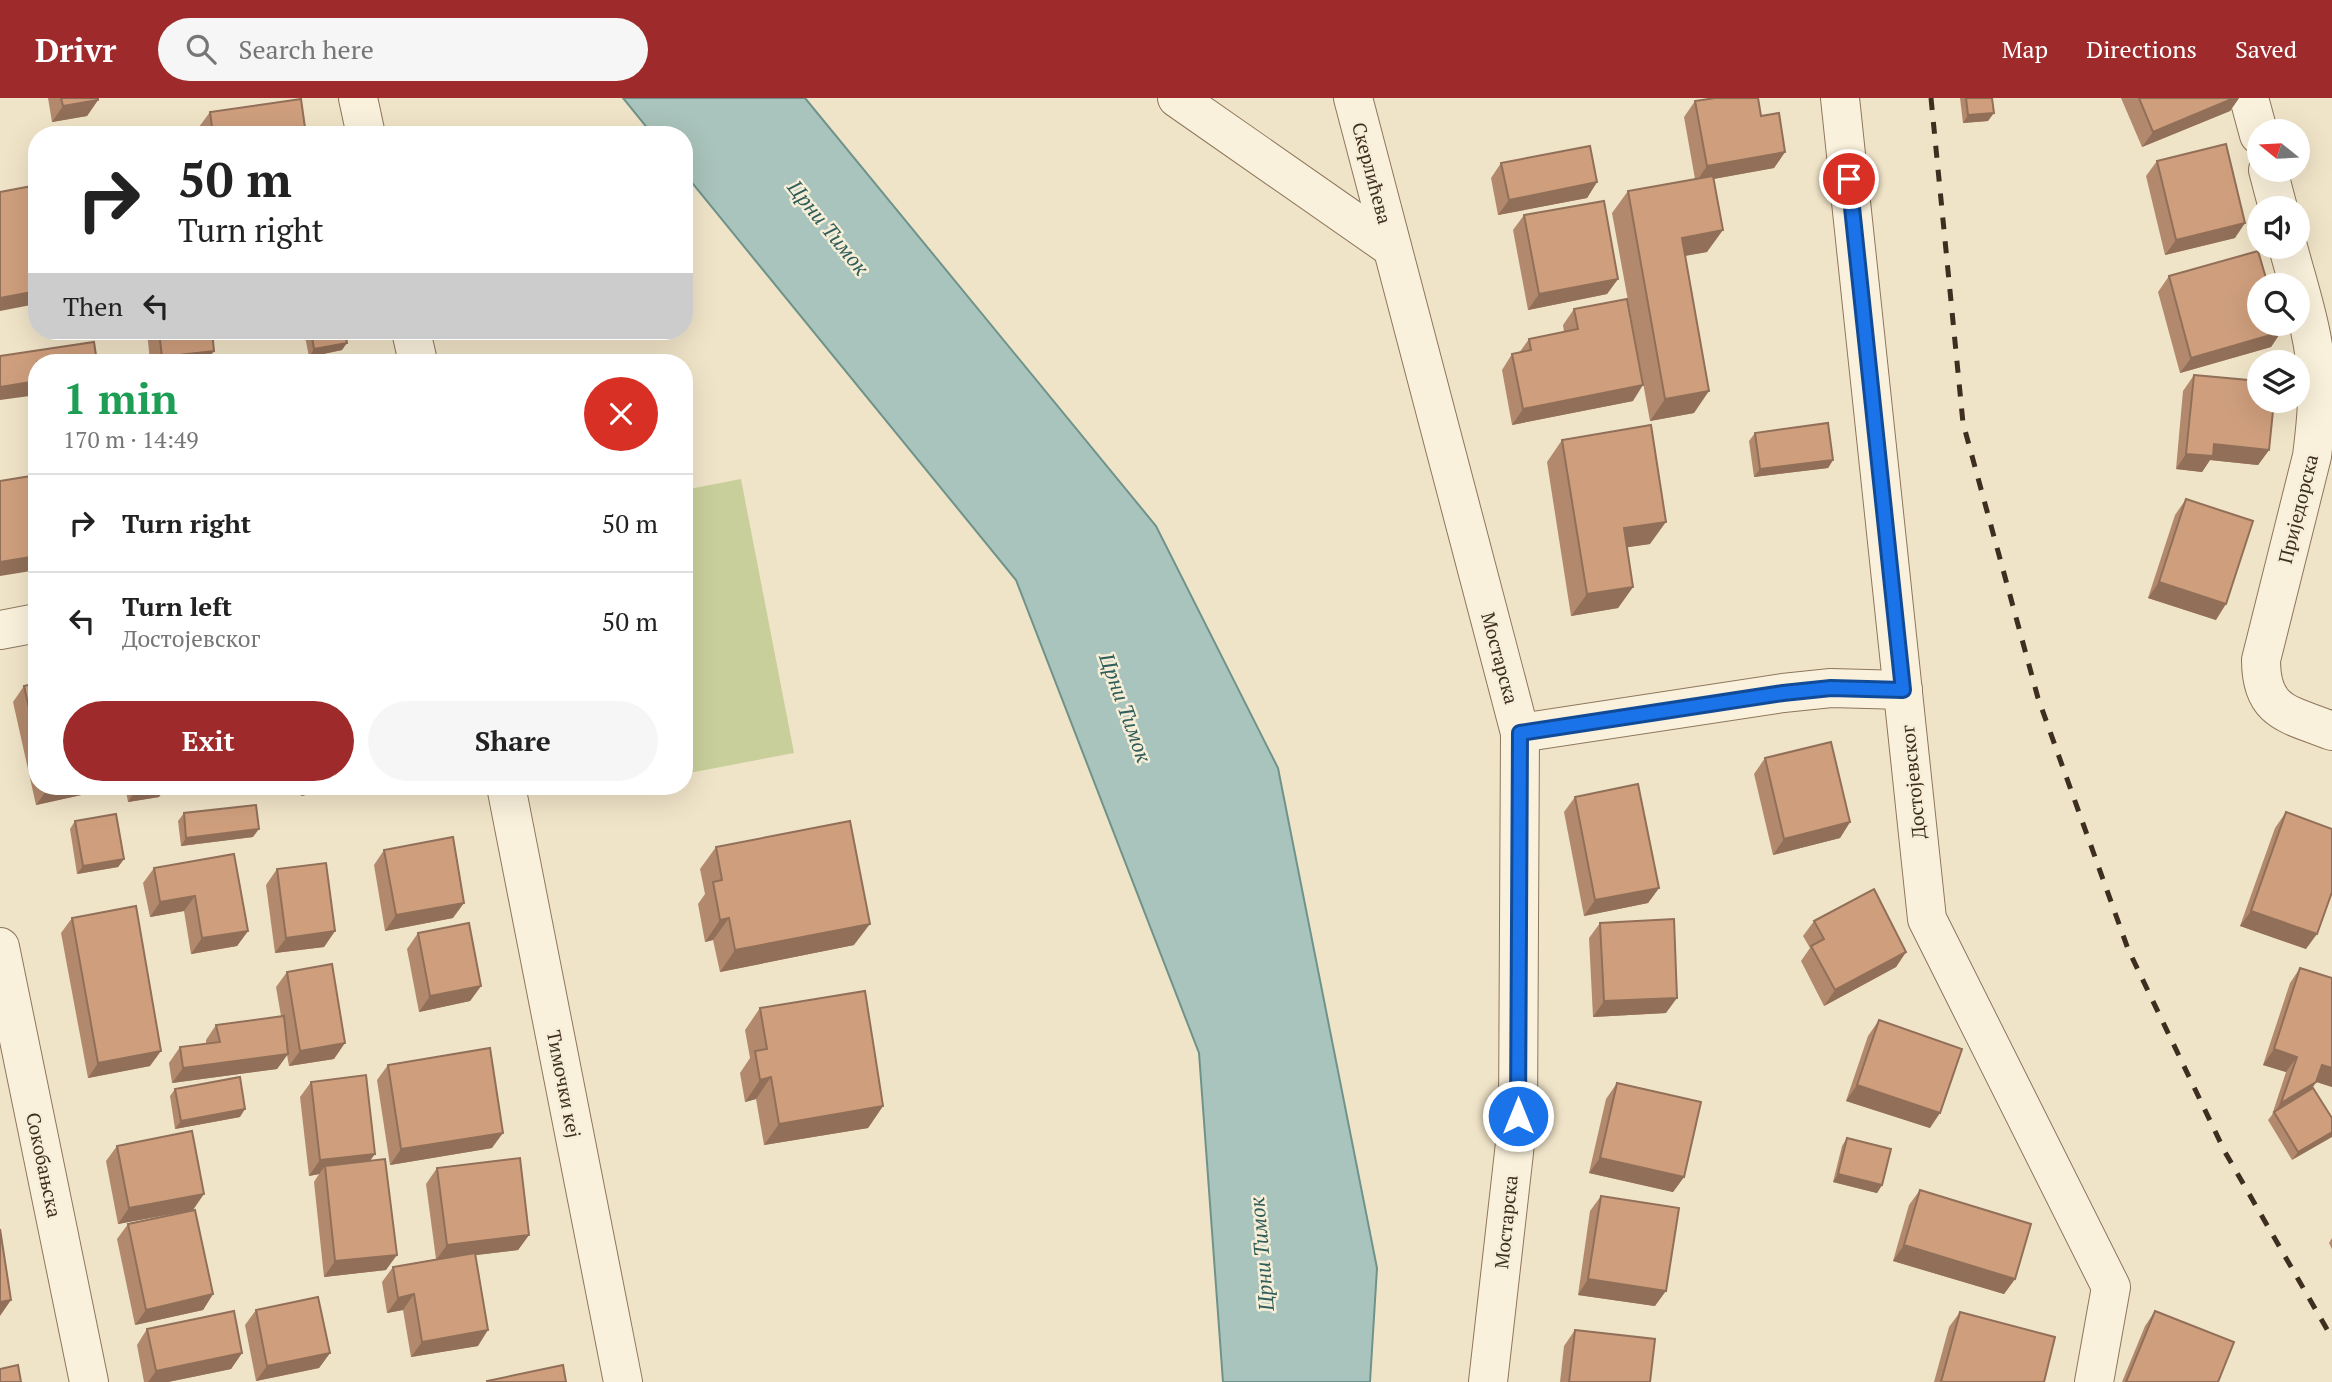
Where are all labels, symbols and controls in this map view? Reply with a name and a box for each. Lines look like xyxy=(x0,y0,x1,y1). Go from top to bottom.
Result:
search box xyxy=(158,18,648,81)
text: Drivr xyxy=(35,28,116,71)
icon: search xyxy=(182,30,220,68)
text: Search here xyxy=(238,32,374,66)
text: Map xyxy=(2002,33,2048,65)
text: Directions xyxy=(2086,33,2197,65)
text: Saved xyxy=(2235,33,2297,65)
street label: Скерлићева xyxy=(1347,119,1398,227)
north arrow xyxy=(2247,119,2310,182)
map controls xyxy=(2247,119,2310,413)
text: 50 m xyxy=(178,146,292,211)
pin xyxy=(1819,149,1879,209)
icon: right xyxy=(63,154,154,245)
icon: arrive xyxy=(1830,160,1868,198)
water label: Црни Тимок xyxy=(781,173,876,281)
button: sound xyxy=(2247,196,2310,259)
text: Turn right xyxy=(178,209,324,251)
button: search xyxy=(2247,273,2310,336)
icon: left xyxy=(137,287,175,325)
text: Then xyxy=(63,289,123,323)
button: layers xyxy=(2247,350,2310,413)
text: 1 min xyxy=(63,370,178,426)
button: close xyxy=(584,377,658,451)
text: 170 m · 14:49 xyxy=(63,424,198,455)
street label: Приједорска xyxy=(2272,451,2323,566)
icon: right xyxy=(63,504,101,542)
text: Turn right xyxy=(122,506,251,540)
text: 50 m xyxy=(602,506,658,540)
text: Turn left xyxy=(122,589,232,623)
icon: left xyxy=(63,602,101,640)
text: 50 m xyxy=(602,604,658,638)
street label: Мостарска xyxy=(1476,609,1525,707)
text: Достојевског xyxy=(122,623,260,654)
water label: Црни Тимок xyxy=(1093,648,1159,767)
button: Exit xyxy=(63,701,354,781)
button: Share xyxy=(368,701,658,781)
street label: Достојевског xyxy=(1894,724,1931,840)
street label: Тимочки кеј xyxy=(542,1028,587,1140)
position arrow xyxy=(1481,1079,1555,1153)
street label: Сокобањска xyxy=(21,1110,68,1220)
street label: Мостарска xyxy=(1488,1173,1523,1270)
water label: Црни Тимок xyxy=(1242,1195,1280,1313)

